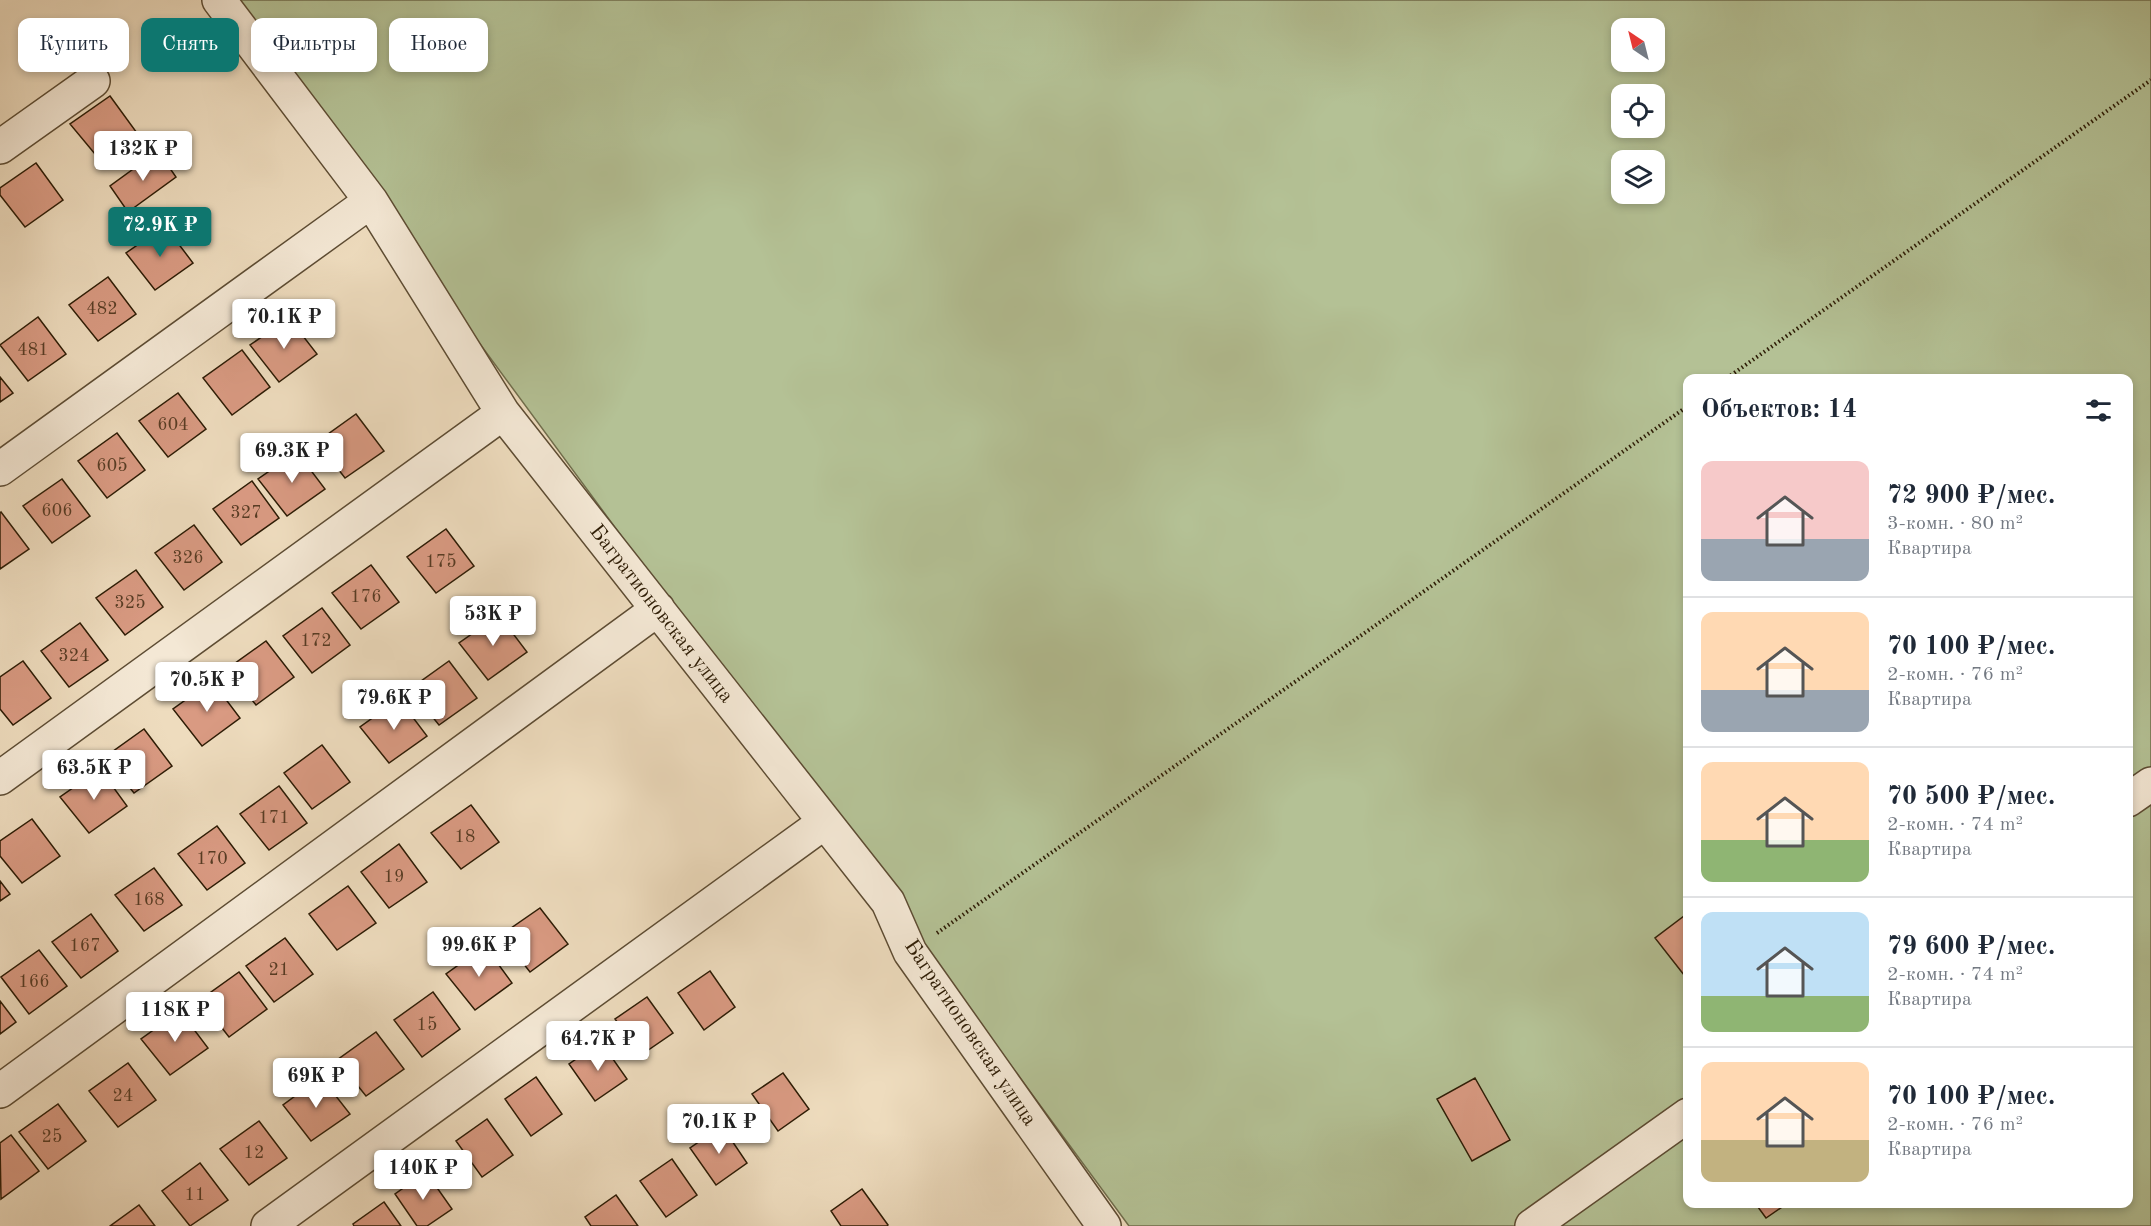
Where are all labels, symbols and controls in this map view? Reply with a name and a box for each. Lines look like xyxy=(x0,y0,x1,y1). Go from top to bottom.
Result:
chip: Купить xyxy=(18,18,129,72)
chip: Снять xyxy=(141,18,239,72)
chip: Фильтры xyxy=(251,18,377,72)
chip: Новое xyxy=(389,18,488,72)
north arrow xyxy=(1611,18,1665,72)
map controls xyxy=(1611,18,1665,204)
button: locate xyxy=(1611,84,1665,138)
pin: 132K ₽ xyxy=(94,131,192,182)
text: 132K ₽ xyxy=(108,140,178,160)
button: layers xyxy=(1611,150,1665,204)
pin: 72.9K ₽ xyxy=(105,207,215,258)
text: 72.9K ₽ xyxy=(122,216,198,236)
pin: 70.1K ₽ xyxy=(229,299,339,350)
house number: 482 xyxy=(86,300,118,318)
text: 70.1K ₽ xyxy=(246,308,322,328)
house number: 481 xyxy=(17,341,49,359)
icon: filters xyxy=(2082,394,2115,427)
text: Объектов: 14 xyxy=(1701,397,1857,423)
house number: 604 xyxy=(157,416,189,434)
pin: 69.3K ₽ xyxy=(237,433,347,484)
text: 69.3K ₽ xyxy=(254,442,330,462)
house number: 605 xyxy=(96,457,128,475)
text: 72 900 ₽/мес. xyxy=(1887,483,2055,509)
icon: home xyxy=(1749,485,1821,557)
house number: 606 xyxy=(41,502,73,520)
house number: 327 xyxy=(230,504,262,522)
text: 3-комн. · 80 m² xyxy=(1887,514,2023,534)
street label: Багратионовская улица xyxy=(585,521,737,707)
text: Квартира xyxy=(1887,539,1972,559)
house number: 326 xyxy=(172,549,204,567)
house number: 175 xyxy=(425,553,457,571)
house number: 176 xyxy=(350,588,382,606)
house number: 325 xyxy=(114,594,146,612)
pin: 53K ₽ xyxy=(451,596,535,647)
text: 53K ₽ xyxy=(464,605,522,625)
house number: 172 xyxy=(300,632,332,650)
text: 70 100 ₽/мес. xyxy=(1887,634,2055,660)
icon: home xyxy=(1749,636,1821,708)
house number: 324 xyxy=(58,647,90,665)
pin: 70.5K ₽ xyxy=(152,662,262,713)
text: 2-комн. · 76 m² xyxy=(1887,665,2023,685)
text: 70.5K ₽ xyxy=(169,671,245,691)
pin: 79.6K ₽ xyxy=(339,680,449,731)
text: 79.6K ₽ xyxy=(356,689,432,709)
text: Квартира xyxy=(1887,690,1972,710)
pin: 63.5K ₽ xyxy=(39,750,149,801)
text: 63.5K ₽ xyxy=(56,759,132,779)
text: 70 500 ₽/мес. xyxy=(1887,784,2055,810)
icon: home xyxy=(1749,786,1821,858)
house number: 171 xyxy=(258,809,290,827)
text: 2-комн. · 74 m² xyxy=(1887,815,2023,835)
house number: 18 xyxy=(455,828,475,846)
text: Квартира xyxy=(1887,840,1972,860)
house number: 170 xyxy=(196,850,228,868)
house number: 19 xyxy=(384,868,404,886)
house number: 168 xyxy=(133,891,165,909)
pin: 99.6K ₽ xyxy=(424,927,534,978)
text: 79 600 ₽/мес. xyxy=(1887,934,2055,960)
text: 99.6K ₽ xyxy=(441,936,517,956)
street label: Багратионовская улица xyxy=(900,936,1040,1130)
icon: home xyxy=(1749,936,1821,1008)
house number: 167 xyxy=(69,937,101,955)
house number: 21 xyxy=(269,961,289,979)
text: 2-комн. · 74 m² xyxy=(1887,965,2023,985)
house number: 166 xyxy=(18,973,50,991)
text: Квартира xyxy=(1887,990,1972,1010)
pin: 118K ₽ xyxy=(126,992,224,1043)
text: 118K ₽ xyxy=(140,1001,210,1021)
house number: 15 xyxy=(417,1016,437,1034)
pin: 64.7K ₽ xyxy=(543,1021,653,1072)
text: 64.7K ₽ xyxy=(560,1030,636,1050)
pin: 69K ₽ xyxy=(274,1058,358,1109)
text: 69K ₽ xyxy=(287,1067,345,1087)
text: 70 100 ₽/мес. xyxy=(1887,1084,2055,1110)
icon: home xyxy=(1749,1086,1821,1158)
house number: 24 xyxy=(113,1087,133,1105)
pin: 70.1K ₽ xyxy=(664,1104,774,1155)
text: 70.1K ₽ xyxy=(681,1113,757,1133)
text: 2-комн. · 76 m² xyxy=(1887,1115,2023,1135)
house number: 25 xyxy=(42,1128,62,1146)
text: Квартира xyxy=(1887,1140,1972,1160)
house number: 12 xyxy=(244,1144,264,1162)
pin: 140K ₽ xyxy=(374,1150,472,1201)
text: 140K ₽ xyxy=(388,1159,458,1179)
house number: 11 xyxy=(185,1186,205,1204)

